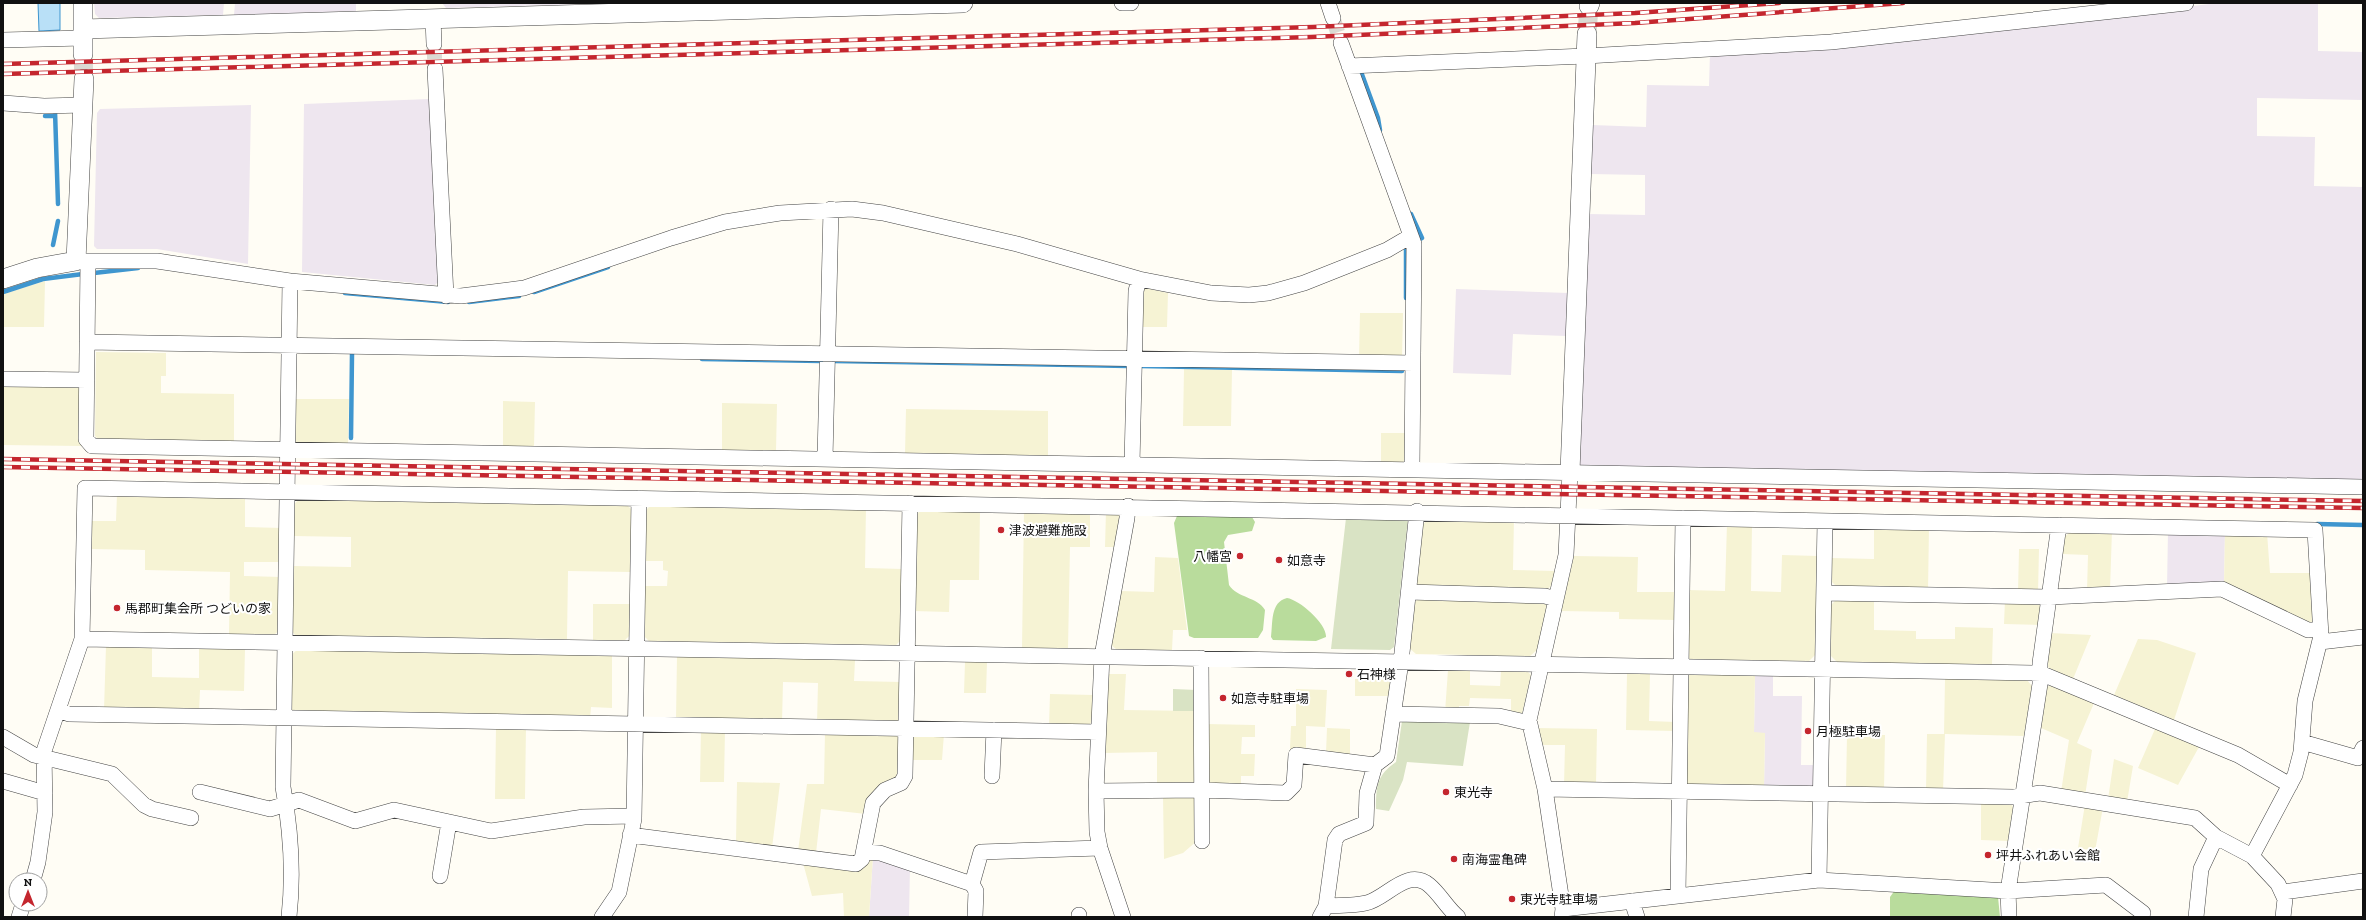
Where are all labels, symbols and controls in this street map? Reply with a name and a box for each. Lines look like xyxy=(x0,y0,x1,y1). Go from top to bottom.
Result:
place label: 津波避難施設 xyxy=(1009,523,1087,538)
marker: 津波避難施設 xyxy=(996,525,1006,535)
place label: 八幡宮 xyxy=(1193,549,1232,564)
marker: 八幡宮 xyxy=(1235,551,1245,561)
place label: 如意寺 xyxy=(1287,553,1326,568)
marker: 如意寺 xyxy=(1274,555,1284,565)
place label: 馬郡町集会所 つどいの家 xyxy=(125,601,271,616)
marker: 馬郡町集会所 つどいの家 xyxy=(112,603,122,613)
place label: 石神様 xyxy=(1357,667,1396,682)
marker: 石神様 xyxy=(1344,669,1354,679)
place label: 如意寺駐車場 xyxy=(1231,691,1309,706)
marker: 如意寺駐車場 xyxy=(1218,693,1228,703)
place label: 月極駐車場 xyxy=(1816,724,1881,739)
marker: 月極駐車場 xyxy=(1803,726,1813,736)
place label: 東光寺 xyxy=(1454,785,1493,800)
marker: 東光寺 xyxy=(1441,787,1451,797)
place label: 坪井ふれあい会館 xyxy=(1996,848,2100,863)
marker: 坪井ふれあい会館 xyxy=(1983,850,1993,860)
place label: 南海霊亀碑 xyxy=(1462,852,1527,867)
marker: 南海霊亀碑 xyxy=(1449,854,1459,864)
north arrow xyxy=(8,872,48,912)
text: N xyxy=(24,876,33,889)
place label: 東光寺駐車場 xyxy=(1520,892,1598,907)
marker: 東光寺駐車場 xyxy=(1507,894,1517,904)

